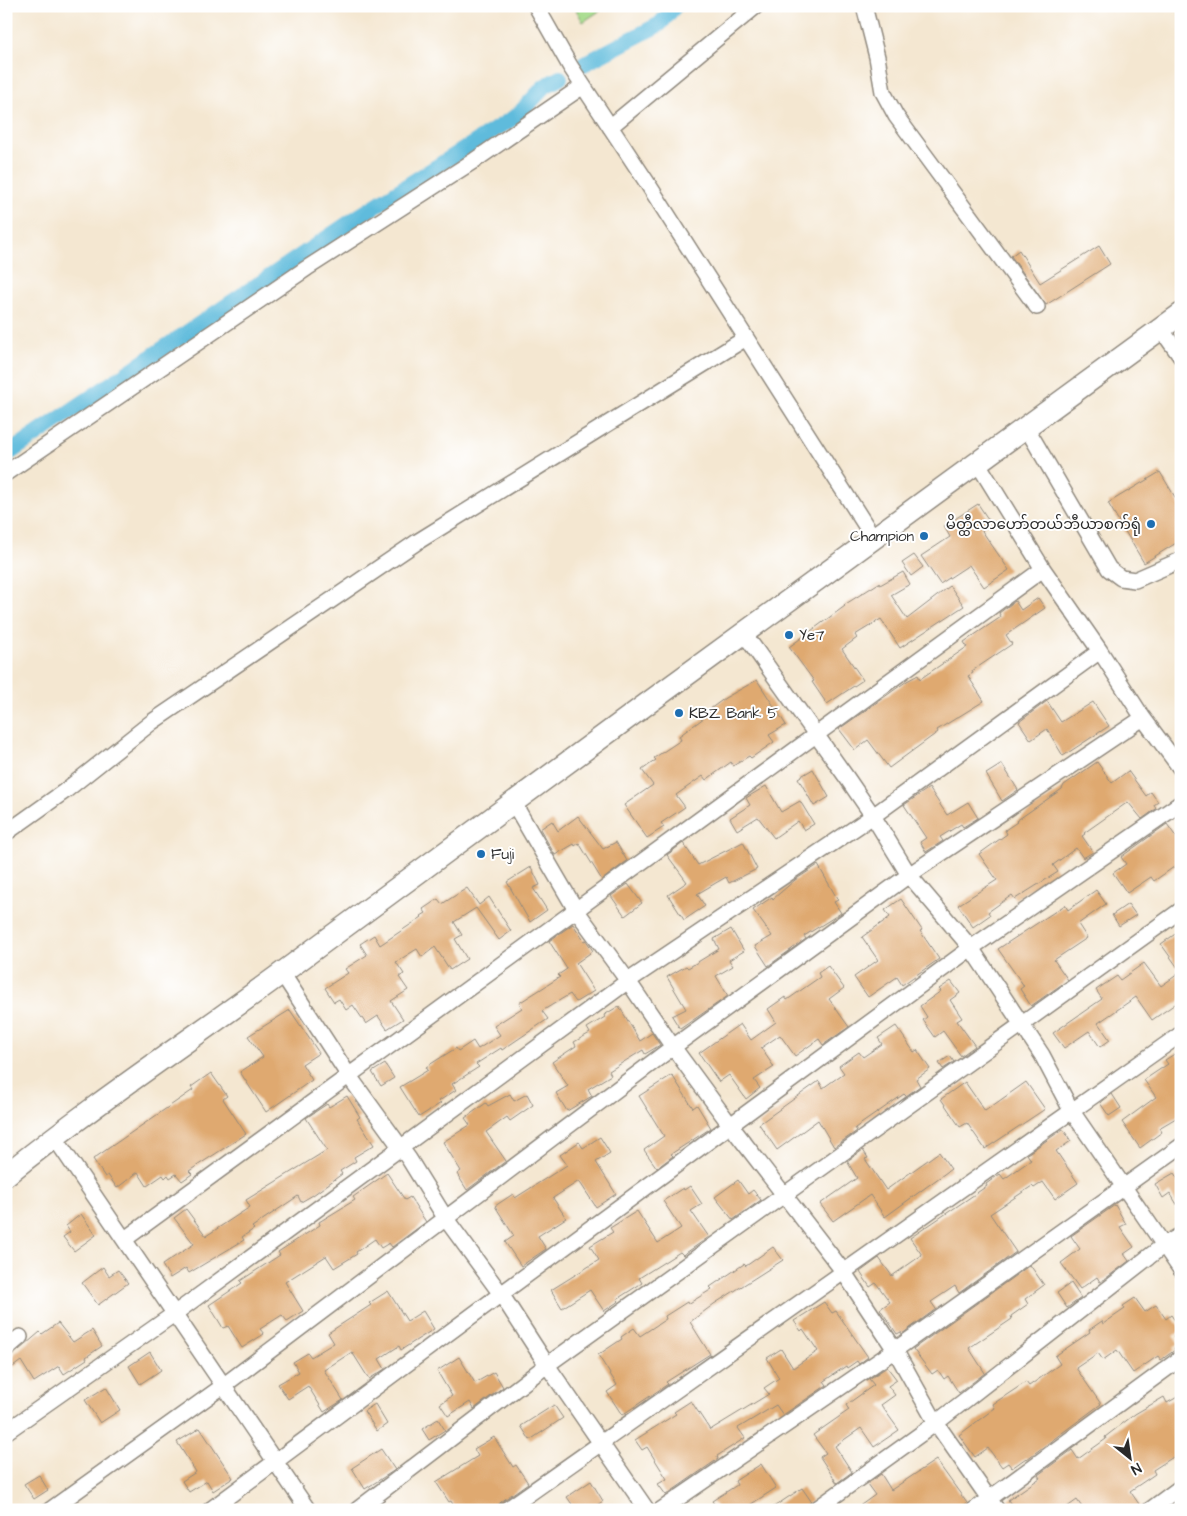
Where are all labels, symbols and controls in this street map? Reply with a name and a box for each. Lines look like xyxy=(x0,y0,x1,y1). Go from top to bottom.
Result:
place label: မိတ္ထီလာဟော်တယ်ဘီယာစက်ရုံ xyxy=(946,514,1141,536)
marker: မိတ္ထီလာဟော်တယ်ဘီယာစက်ရုံ xyxy=(1145,518,1157,530)
place label: Champion xyxy=(850,526,914,547)
marker: Champion xyxy=(918,530,930,542)
place label: Ye7 xyxy=(799,625,824,646)
marker: Ye7 xyxy=(783,629,795,641)
place label: KBZ Bank 5 xyxy=(689,703,779,724)
marker: KBZ Bank 5 xyxy=(673,707,685,719)
place label: Fuji xyxy=(491,844,515,865)
marker: Fuji xyxy=(475,848,487,860)
north arrow xyxy=(1104,1434,1154,1484)
text: N xyxy=(1127,1458,1145,1479)

